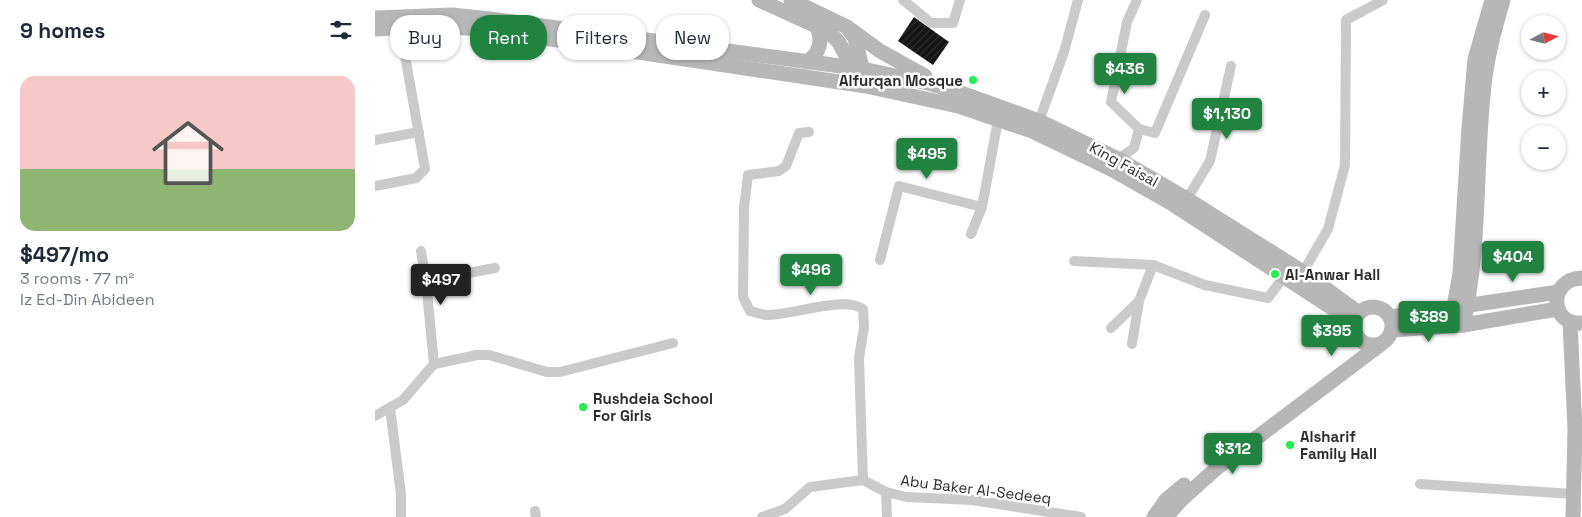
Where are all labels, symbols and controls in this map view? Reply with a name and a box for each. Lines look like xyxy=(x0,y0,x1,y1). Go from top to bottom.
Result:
chip: Buy xyxy=(390,15,460,60)
chip: Rent xyxy=(470,15,547,60)
chip: Filters xyxy=(557,15,646,60)
chip: New xyxy=(656,15,729,60)
north arrow xyxy=(1521,15,1566,60)
map controls xyxy=(1521,15,1566,170)
icon: filters xyxy=(327,16,355,44)
text: 9 homes xyxy=(20,17,105,44)
pin: $436 xyxy=(1095,52,1155,95)
text: $436 xyxy=(1105,58,1145,79)
button: + xyxy=(1521,70,1566,115)
place label: Alfurqan Mosque xyxy=(839,71,963,90)
marker: Alfurqan Mosque xyxy=(967,74,979,86)
pin: $1,130 xyxy=(1186,98,1268,140)
text: $1,130 xyxy=(1203,103,1251,124)
icon: home xyxy=(143,108,233,198)
button: − xyxy=(1521,125,1566,170)
street label: King Faisal xyxy=(1086,137,1162,191)
pin: $495 xyxy=(897,138,957,180)
text: $495 xyxy=(907,143,947,164)
pin: $404 xyxy=(1483,240,1543,283)
text: $497/mo xyxy=(20,241,109,268)
text: $404 xyxy=(1493,246,1533,267)
pin: $496 xyxy=(781,254,841,296)
text: $496 xyxy=(791,259,831,280)
pin: $497 xyxy=(411,264,471,306)
place label: Al-Anwar Hall xyxy=(1285,265,1380,284)
text: 3 rooms · 77 m² xyxy=(20,268,134,289)
marker: Al-Anwar Hall xyxy=(1269,268,1281,280)
text: $497 xyxy=(422,269,460,290)
text: Iz Ed-Din Abideen xyxy=(20,289,155,310)
pin: $389 xyxy=(1399,300,1459,343)
text: $389 xyxy=(1410,306,1448,327)
pin: $395 xyxy=(1302,314,1362,357)
text: $395 xyxy=(1313,320,1351,341)
place label: Rushdeia School For Girls xyxy=(593,389,713,425)
marker: Rushdeia School For Girls xyxy=(577,401,589,413)
place label: Alsharif Family Hall xyxy=(1300,427,1377,463)
pin: $312 xyxy=(1203,432,1263,475)
text: $312 xyxy=(1215,438,1251,459)
marker: Alsharif Family Hall xyxy=(1284,439,1296,451)
street label: Abu Baker Al-Sedeeq xyxy=(900,470,1052,508)

